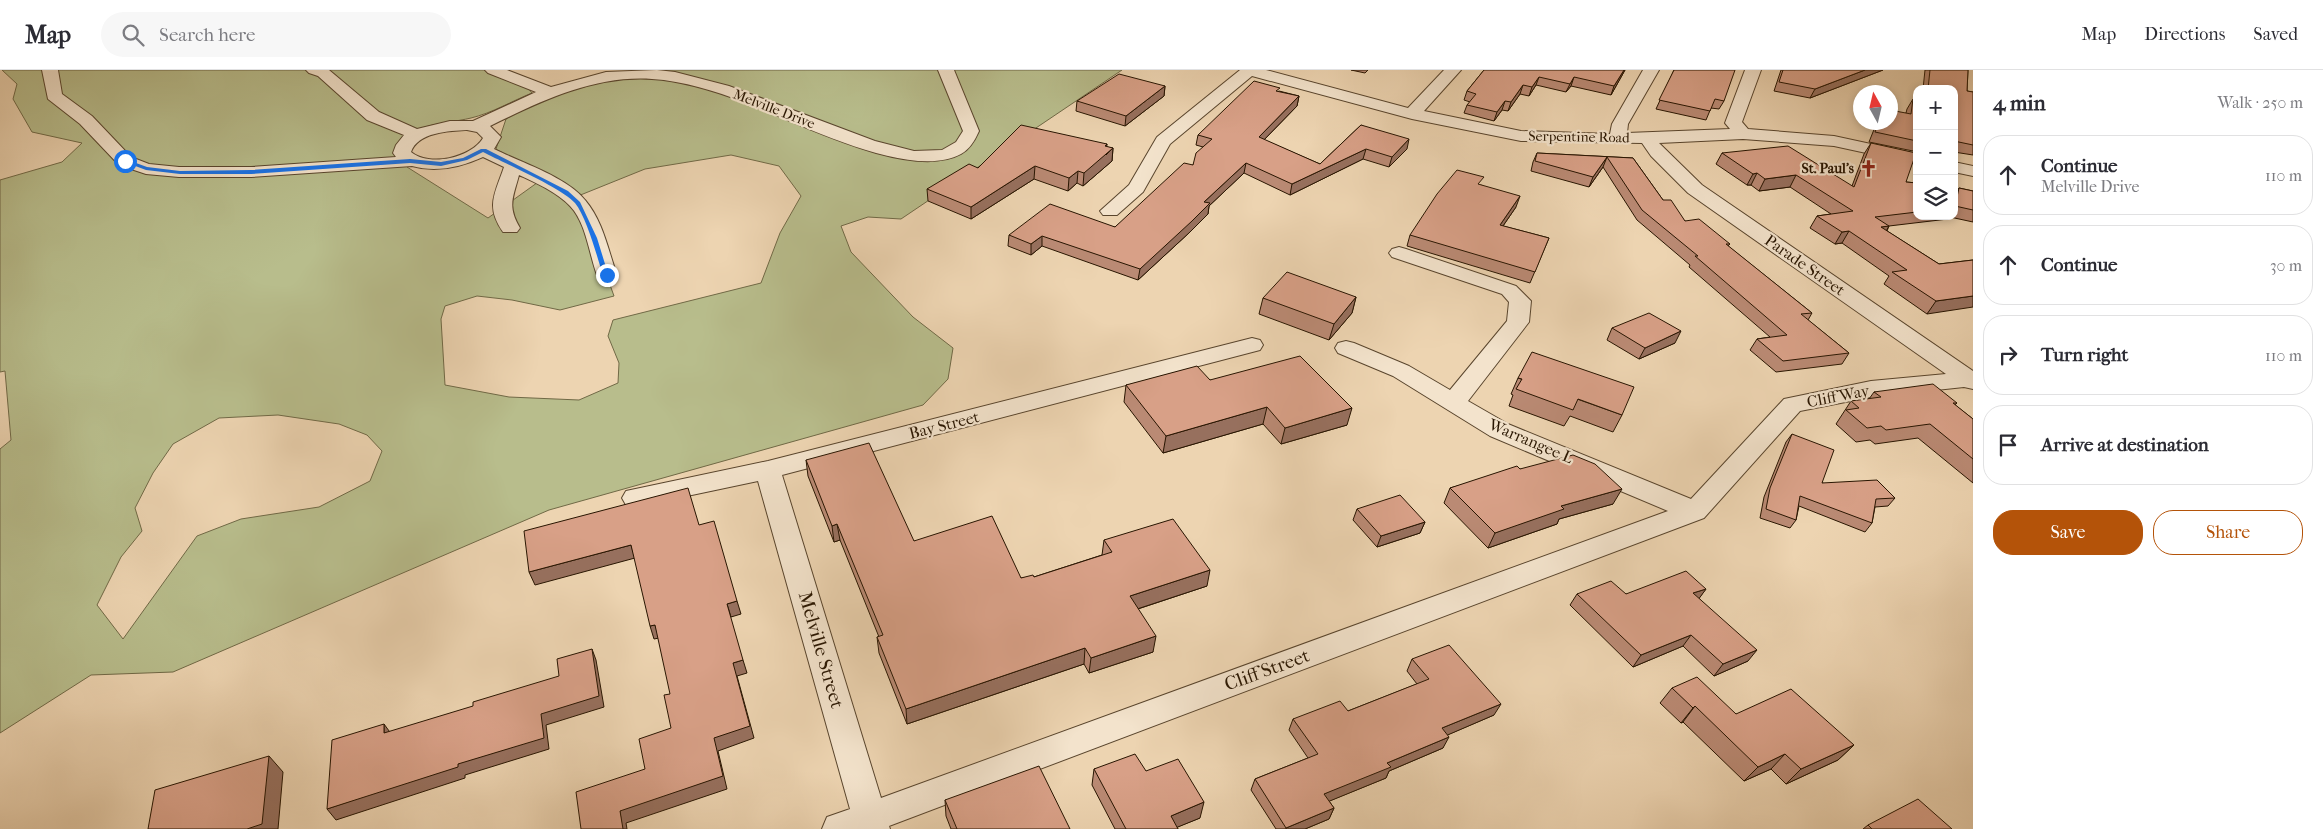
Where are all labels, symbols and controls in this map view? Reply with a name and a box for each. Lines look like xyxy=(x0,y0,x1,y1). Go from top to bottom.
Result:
search box xyxy=(101,12,451,57)
text: Map xyxy=(25,21,71,49)
icon: search xyxy=(119,21,147,49)
text: Search here xyxy=(159,24,255,46)
text: Map xyxy=(2082,24,2116,45)
text: Directions xyxy=(2144,24,2225,45)
text: Saved xyxy=(2253,24,2298,45)
north arrow xyxy=(1853,85,1898,130)
map controls xyxy=(1913,85,1958,220)
button: + xyxy=(1913,85,1958,130)
street label: Melville Drive xyxy=(731,86,817,132)
text: 4 min xyxy=(1993,91,2046,115)
text: Walk · 250 m xyxy=(2218,93,2303,112)
street label: Serpentine Road xyxy=(1528,128,1630,146)
button: − xyxy=(1913,130,1958,175)
route start xyxy=(114,150,137,173)
text: Continue xyxy=(2041,155,2117,177)
church icon: St. Paul's xyxy=(1858,158,1878,178)
place label: St. Paul's xyxy=(1801,160,1855,177)
icon: ahead xyxy=(1994,161,2022,189)
text: 110 m xyxy=(2265,166,2302,185)
button: layers xyxy=(1913,175,1958,220)
text: Melville Drive xyxy=(2041,177,2139,196)
street label: Parade Street xyxy=(1761,230,1849,300)
icon: ahead xyxy=(1994,251,2022,279)
text: Continue xyxy=(2041,254,2117,276)
text: 30 m xyxy=(2270,256,2302,275)
route end xyxy=(596,264,619,287)
icon: right xyxy=(1994,341,2022,369)
text: Turn right xyxy=(2041,344,2128,366)
text: 110 m xyxy=(2265,346,2302,365)
street label: Cliff Way xyxy=(1805,381,1871,411)
street label: Bay Street xyxy=(907,407,981,443)
street label: Warrangee L xyxy=(1485,414,1576,467)
icon: arrive xyxy=(1994,431,2022,459)
text: Arrive at destination xyxy=(2041,434,2209,456)
button: Save xyxy=(1993,510,2143,555)
button: Share xyxy=(2153,510,2303,555)
street label: Melville Street xyxy=(794,589,848,711)
street label: Cliff Street xyxy=(1221,644,1313,696)

